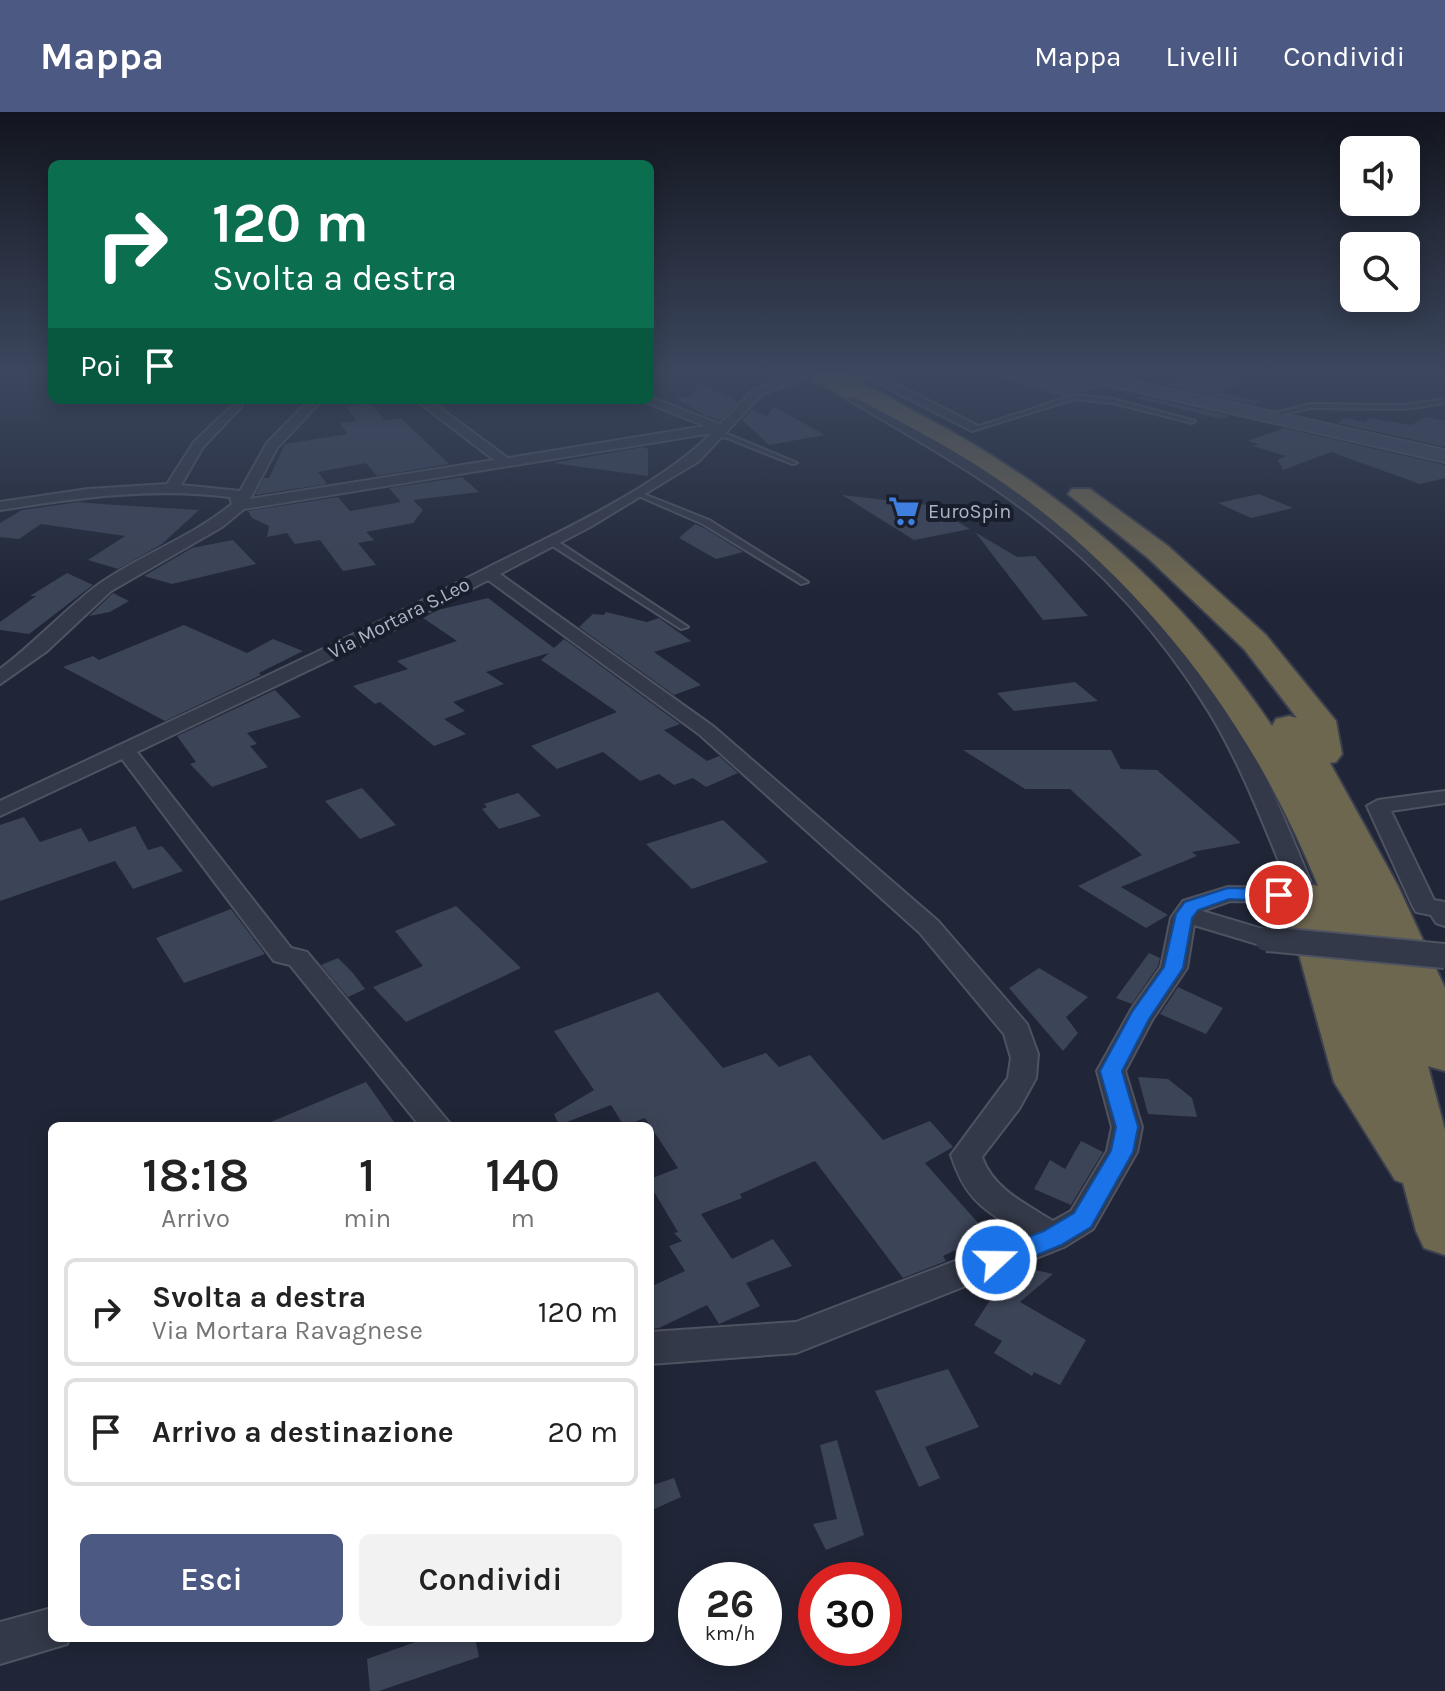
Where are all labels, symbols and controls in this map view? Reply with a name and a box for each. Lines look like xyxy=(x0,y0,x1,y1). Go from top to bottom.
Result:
text: Mappa xyxy=(40,34,164,79)
text: Mappa xyxy=(1034,40,1121,73)
text: Livelli xyxy=(1165,40,1239,73)
text: Condividi xyxy=(1283,40,1405,73)
map controls xyxy=(1340,136,1420,312)
button: sound xyxy=(1340,136,1420,216)
text: 120 m xyxy=(212,190,369,255)
icon: right xyxy=(80,192,184,296)
button: search xyxy=(1340,232,1420,312)
text: Svolta a destra xyxy=(212,257,457,299)
icon: arrive xyxy=(138,344,182,388)
text: Poi xyxy=(80,348,122,384)
supermarket icon: EuroSpin xyxy=(887,494,921,528)
place label: EuroSpin xyxy=(928,500,1011,523)
street label: Via Mortara S.Leo xyxy=(324,572,474,664)
pin xyxy=(1245,861,1313,929)
icon: arrive xyxy=(1257,873,1301,917)
text: 18:18 xyxy=(142,1147,249,1203)
text: 1 xyxy=(359,1147,376,1203)
text: 140 xyxy=(485,1147,560,1203)
text: Arrivo xyxy=(161,1203,230,1234)
text: min xyxy=(343,1203,391,1234)
text: m xyxy=(510,1203,535,1234)
position arrow xyxy=(954,1218,1038,1302)
text: Svolta a destra xyxy=(152,1279,366,1315)
icon: right xyxy=(84,1290,128,1334)
text: 120 m xyxy=(538,1294,618,1330)
text: Via Mortara Ravagnese xyxy=(152,1315,423,1346)
icon: arrive xyxy=(84,1410,128,1454)
text: Arrivo a destinazione xyxy=(152,1414,454,1450)
text: 20 m xyxy=(548,1414,618,1450)
button: Esci xyxy=(80,1534,343,1626)
button: Condividi xyxy=(359,1534,622,1626)
speed limit sign: 30 xyxy=(798,1562,902,1666)
text: 26 xyxy=(706,1580,754,1627)
text: km/h xyxy=(705,1622,755,1645)

